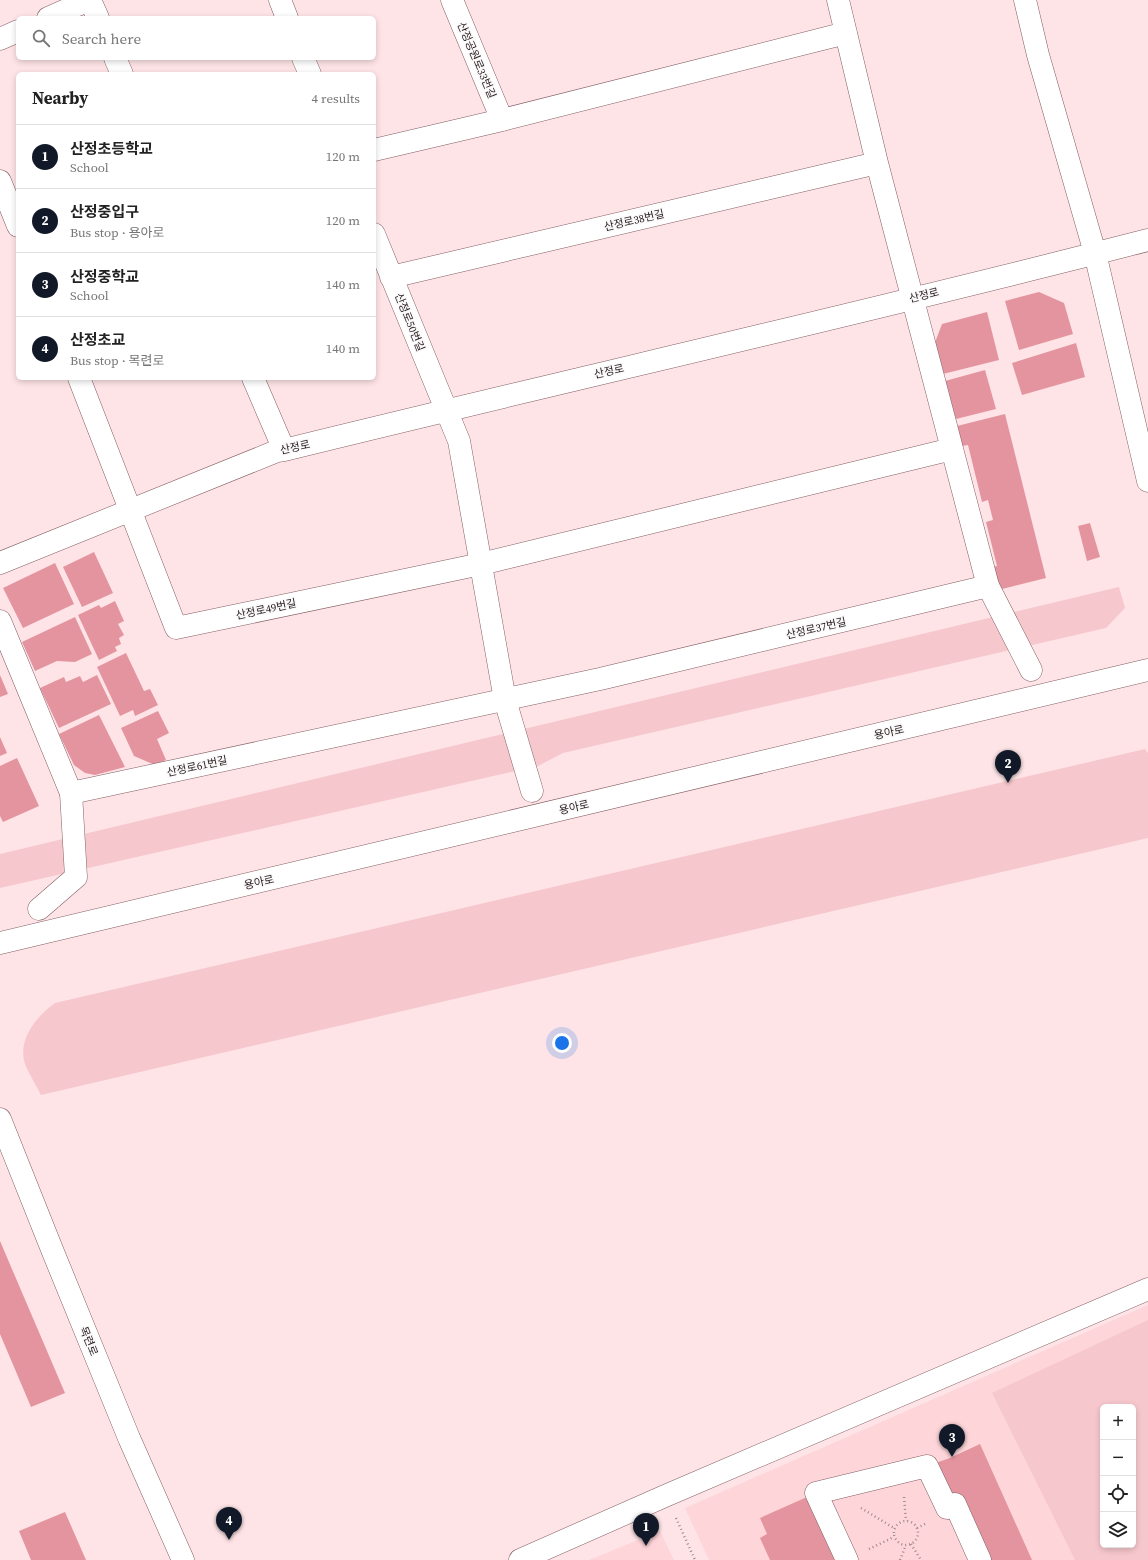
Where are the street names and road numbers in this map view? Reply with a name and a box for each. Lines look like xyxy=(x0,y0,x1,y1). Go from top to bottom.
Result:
street label: 산정공원로33번길 xyxy=(454,20,499,101)
street label: 산정로38번길 xyxy=(602,206,666,235)
street label: 산정로 xyxy=(908,285,941,306)
street label: 산정로50번길 xyxy=(391,291,428,354)
street label: 산정로 xyxy=(593,361,626,382)
street label: 산정로 xyxy=(279,437,312,458)
street label: 산정로49번길 xyxy=(234,596,298,623)
street label: 산정로37번길 xyxy=(784,614,848,643)
street label: 용아로 xyxy=(873,722,906,743)
street label: 산정로61번길 xyxy=(165,753,229,780)
street label: 용아로 xyxy=(558,797,591,818)
street label: 용아로 xyxy=(243,872,276,893)
street label: 목련로 xyxy=(76,1324,101,1358)

